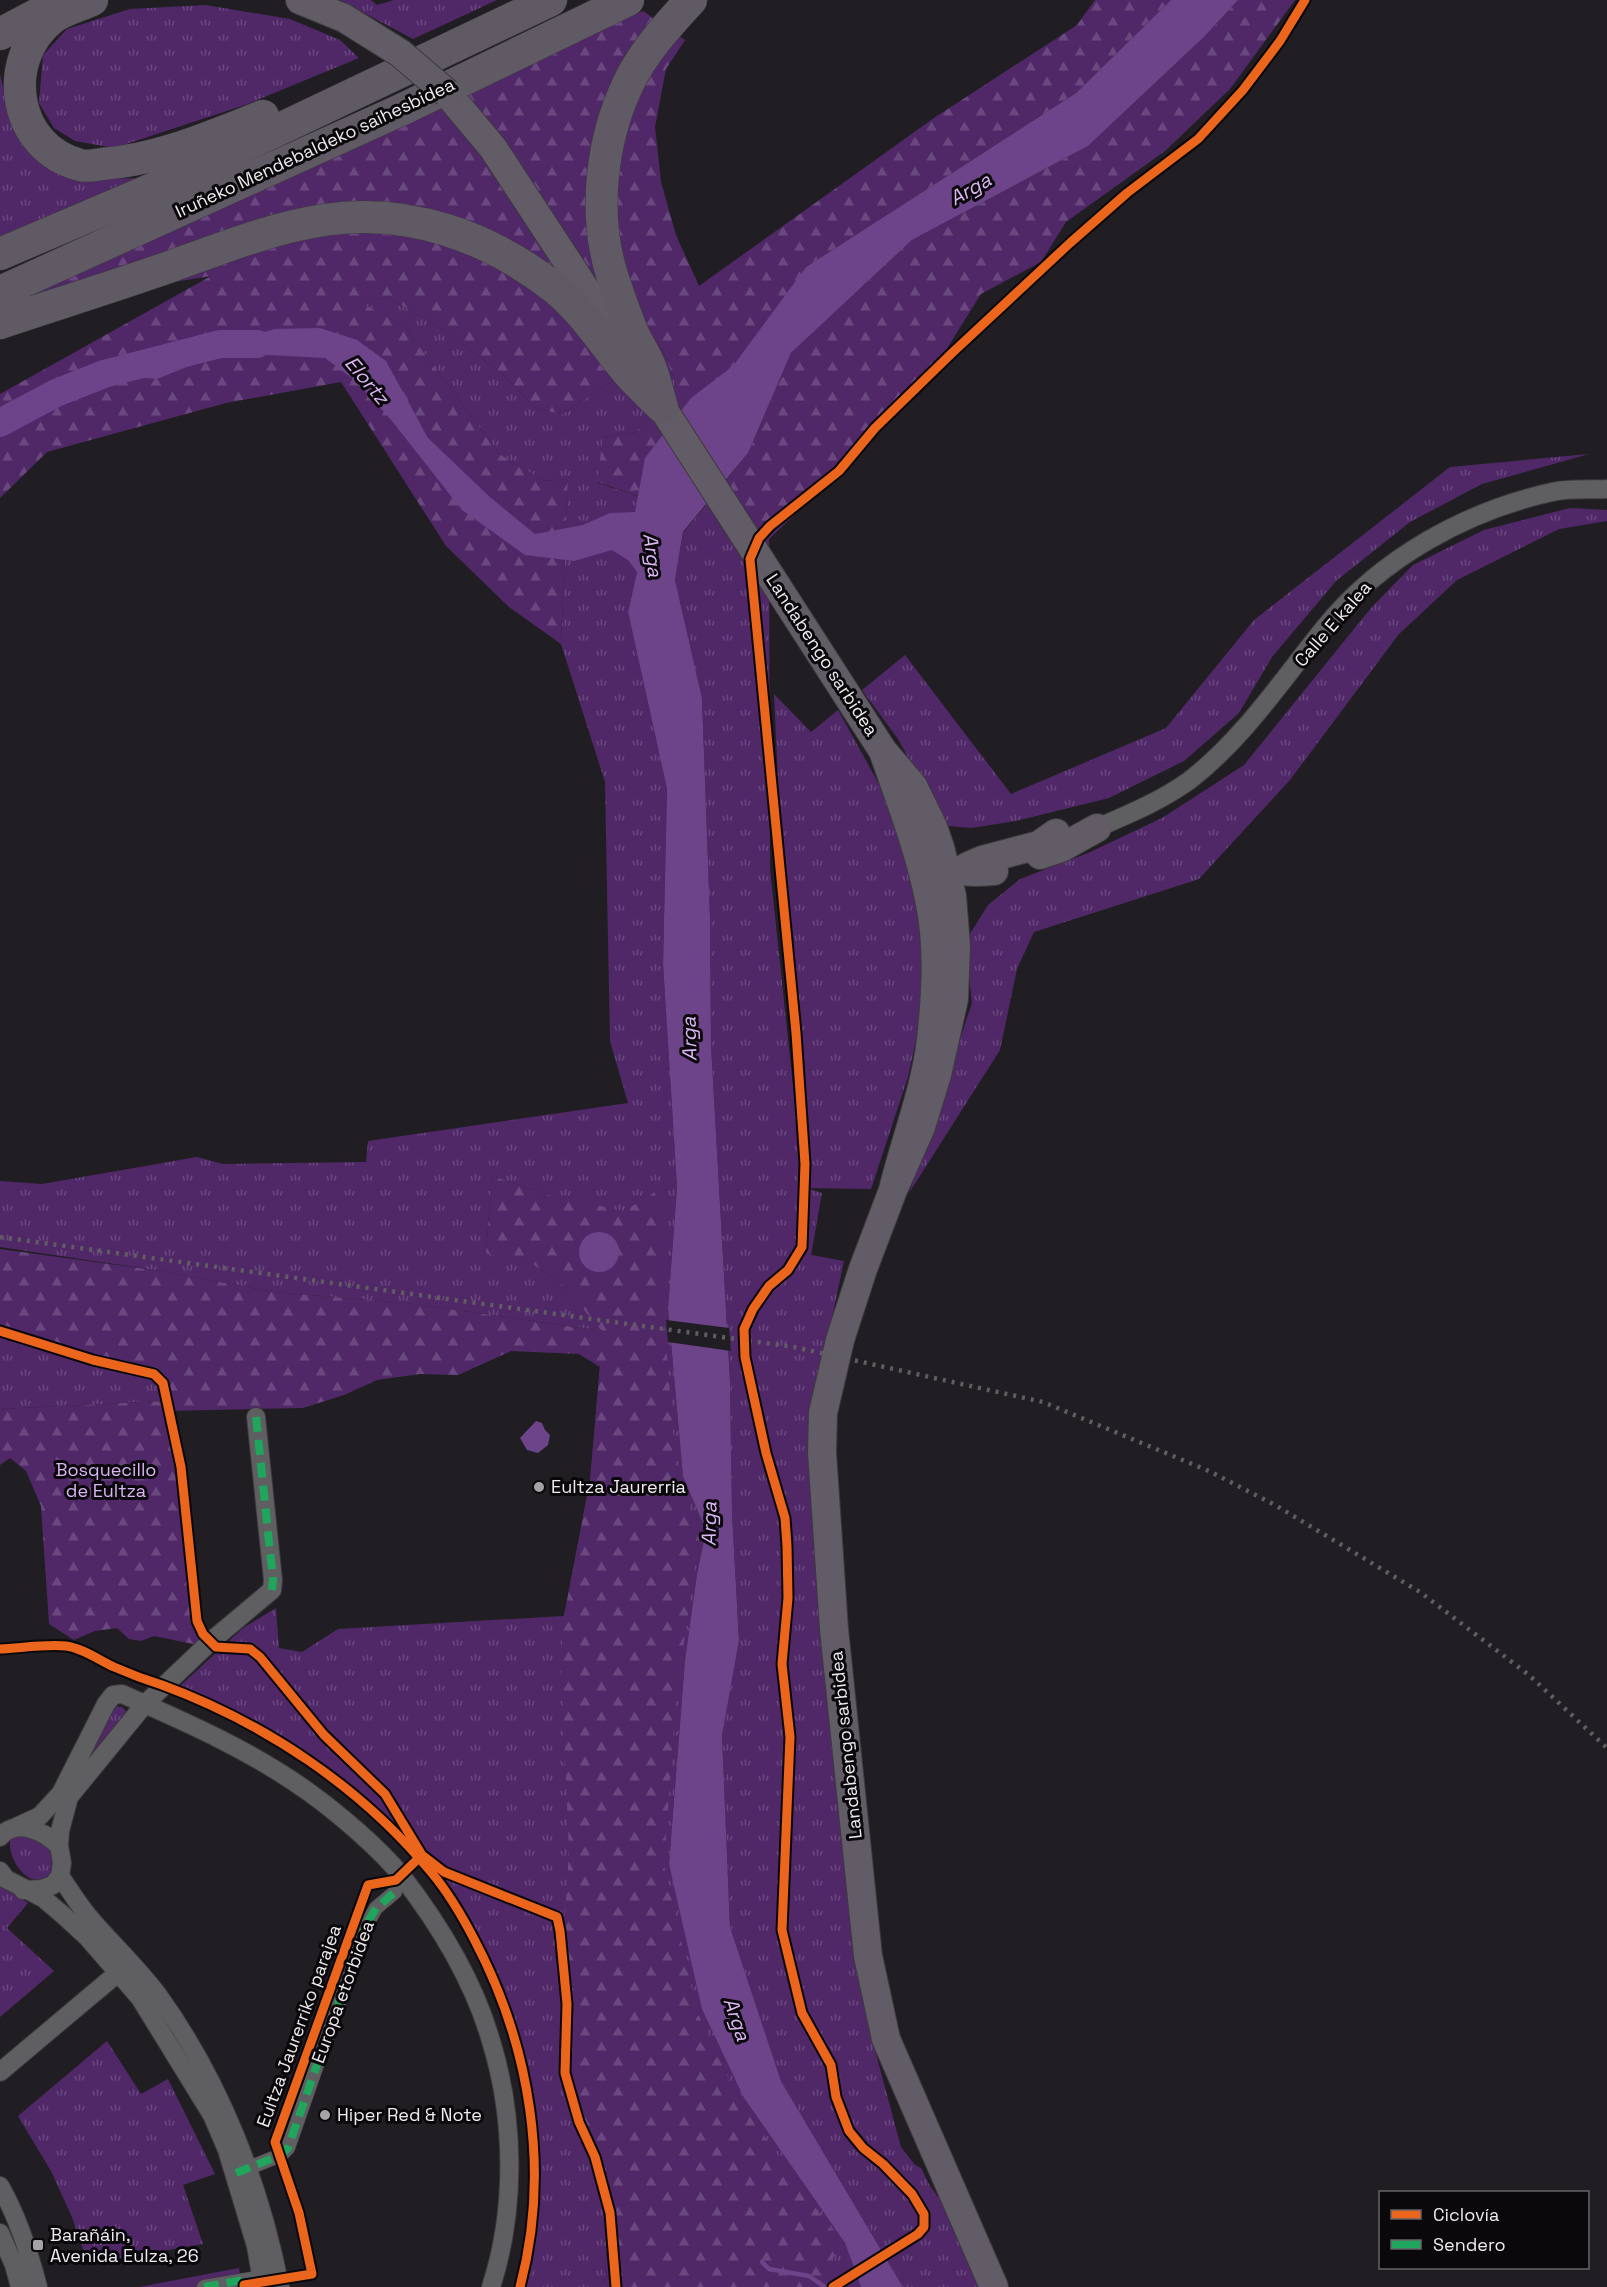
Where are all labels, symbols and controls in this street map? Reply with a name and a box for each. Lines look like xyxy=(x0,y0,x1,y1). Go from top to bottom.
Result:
street label: Iruñeko Mendebaldeko saihesbidea xyxy=(171,72,458,223)
water label: Arga xyxy=(944,166,996,211)
water label: Elortz xyxy=(339,350,396,411)
water label: Arga xyxy=(637,532,669,579)
street label: Landabengo sarbidea xyxy=(761,569,884,740)
street label: Calle E kalea xyxy=(1289,576,1376,671)
water label: Arga xyxy=(676,1016,702,1061)
park label: Bosquecillo de Eultza xyxy=(56,1458,156,1502)
place label: Eultza Jaurerria xyxy=(551,1475,686,1498)
marker: Eultza Jaurerria xyxy=(532,1480,546,1494)
water label: Arga xyxy=(696,1501,722,1546)
street label: Landabengo sarbidea xyxy=(824,1650,867,1840)
street label: Europa etorbidea xyxy=(306,1917,379,2066)
street label: Eultza Jaurerriko parajea xyxy=(251,1921,346,2130)
water label: Arga xyxy=(718,1994,757,2045)
place label: Hiper Red & Note xyxy=(337,2103,482,2126)
marker: Hiper Red & Note xyxy=(318,2108,332,2122)
legend xyxy=(1379,2191,1589,2269)
text: Ciclovía xyxy=(1433,2203,1499,2226)
place label: Barañáin, Avenida Eulza, 26 xyxy=(50,2223,199,2267)
text: Sendero xyxy=(1433,2233,1506,2256)
marker: Barañáin, Avenida Eulza, 26 xyxy=(31,2238,45,2252)

